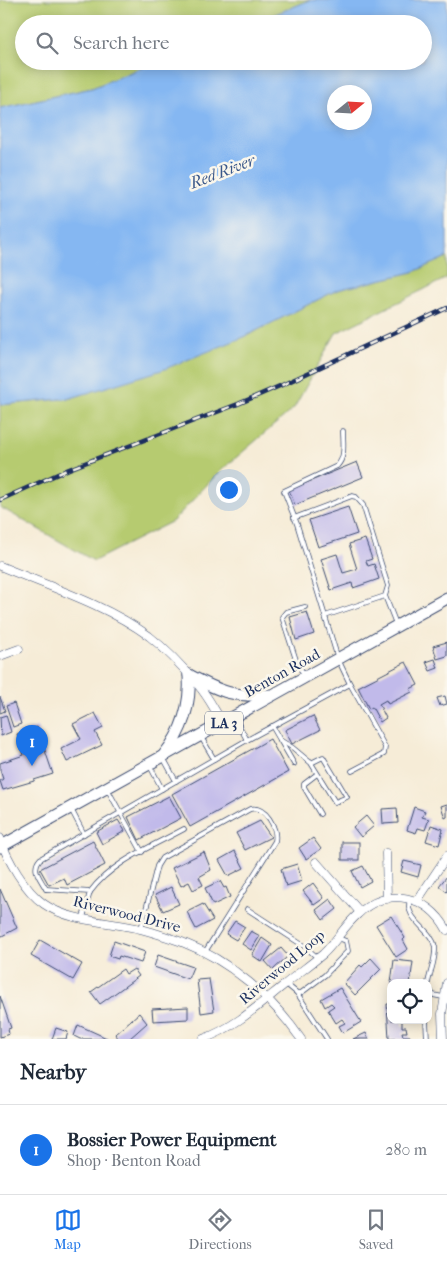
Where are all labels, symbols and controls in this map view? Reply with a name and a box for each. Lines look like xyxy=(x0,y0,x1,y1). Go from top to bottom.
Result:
search box xyxy=(15,15,432,70)
icon: search xyxy=(33,29,61,57)
text: Search here xyxy=(73,32,169,54)
north arrow xyxy=(327,85,372,130)
water label: Red River xyxy=(186,150,259,193)
your location xyxy=(216,477,242,503)
street label: Benton Road xyxy=(241,644,324,701)
road number: LA 3 xyxy=(205,711,243,734)
pin: 1 xyxy=(16,725,48,766)
street label: Riverwood Drive xyxy=(71,892,183,936)
street label: Riverwood Loop xyxy=(236,926,328,1008)
map controls xyxy=(387,979,432,1024)
button: locate xyxy=(387,979,432,1024)
text: Nearby xyxy=(20,1060,86,1084)
text: Bossier Power Equipment xyxy=(67,1129,276,1151)
text: 1 xyxy=(33,1140,39,1159)
text: 280 m xyxy=(385,1140,427,1159)
text: Shop · Benton Road xyxy=(67,1151,201,1170)
tab: Map xyxy=(54,1206,82,1253)
tab: Directions xyxy=(189,1206,252,1253)
tab: Saved xyxy=(359,1206,393,1253)

